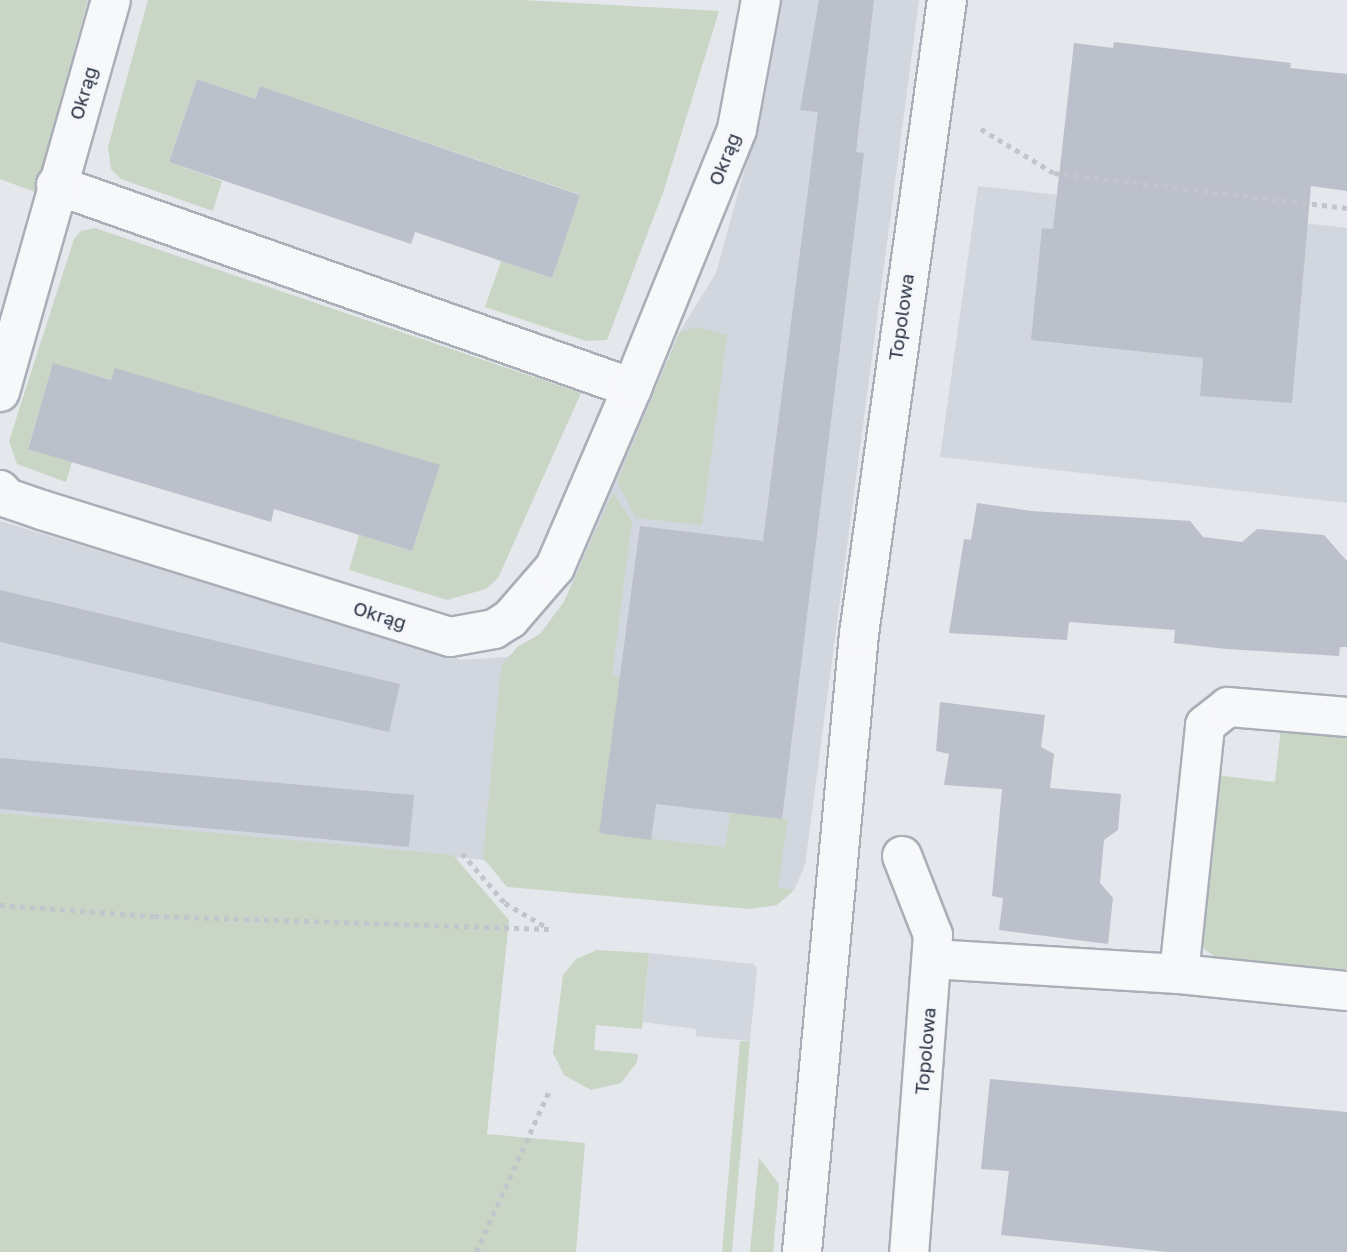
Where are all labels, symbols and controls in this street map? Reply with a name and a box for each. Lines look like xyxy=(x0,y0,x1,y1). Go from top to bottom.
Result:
street label: Okrąg xyxy=(65,64,101,122)
street label: Okrąg xyxy=(704,130,744,188)
street label: Topolowa xyxy=(884,272,918,362)
street label: Okrąg xyxy=(351,596,409,634)
street label: Topolowa xyxy=(910,1006,940,1096)

